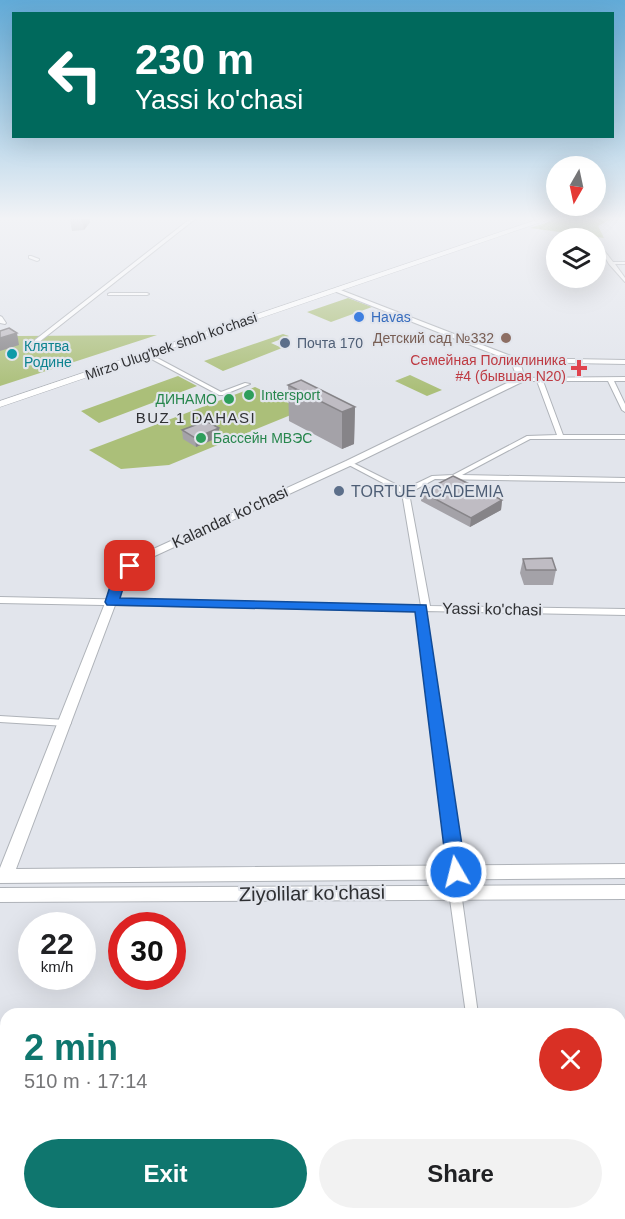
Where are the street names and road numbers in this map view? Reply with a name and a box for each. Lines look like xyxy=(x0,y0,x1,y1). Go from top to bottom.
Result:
street label: Mirzo Ulug'bek shoh ko'chasi xyxy=(83,309,259,383)
street label: Kalandar ko'chasi xyxy=(169,483,291,551)
street label: Yassi ko'chasi xyxy=(442,600,542,618)
street label: Ziyolilar ko'chasi xyxy=(239,881,385,905)

